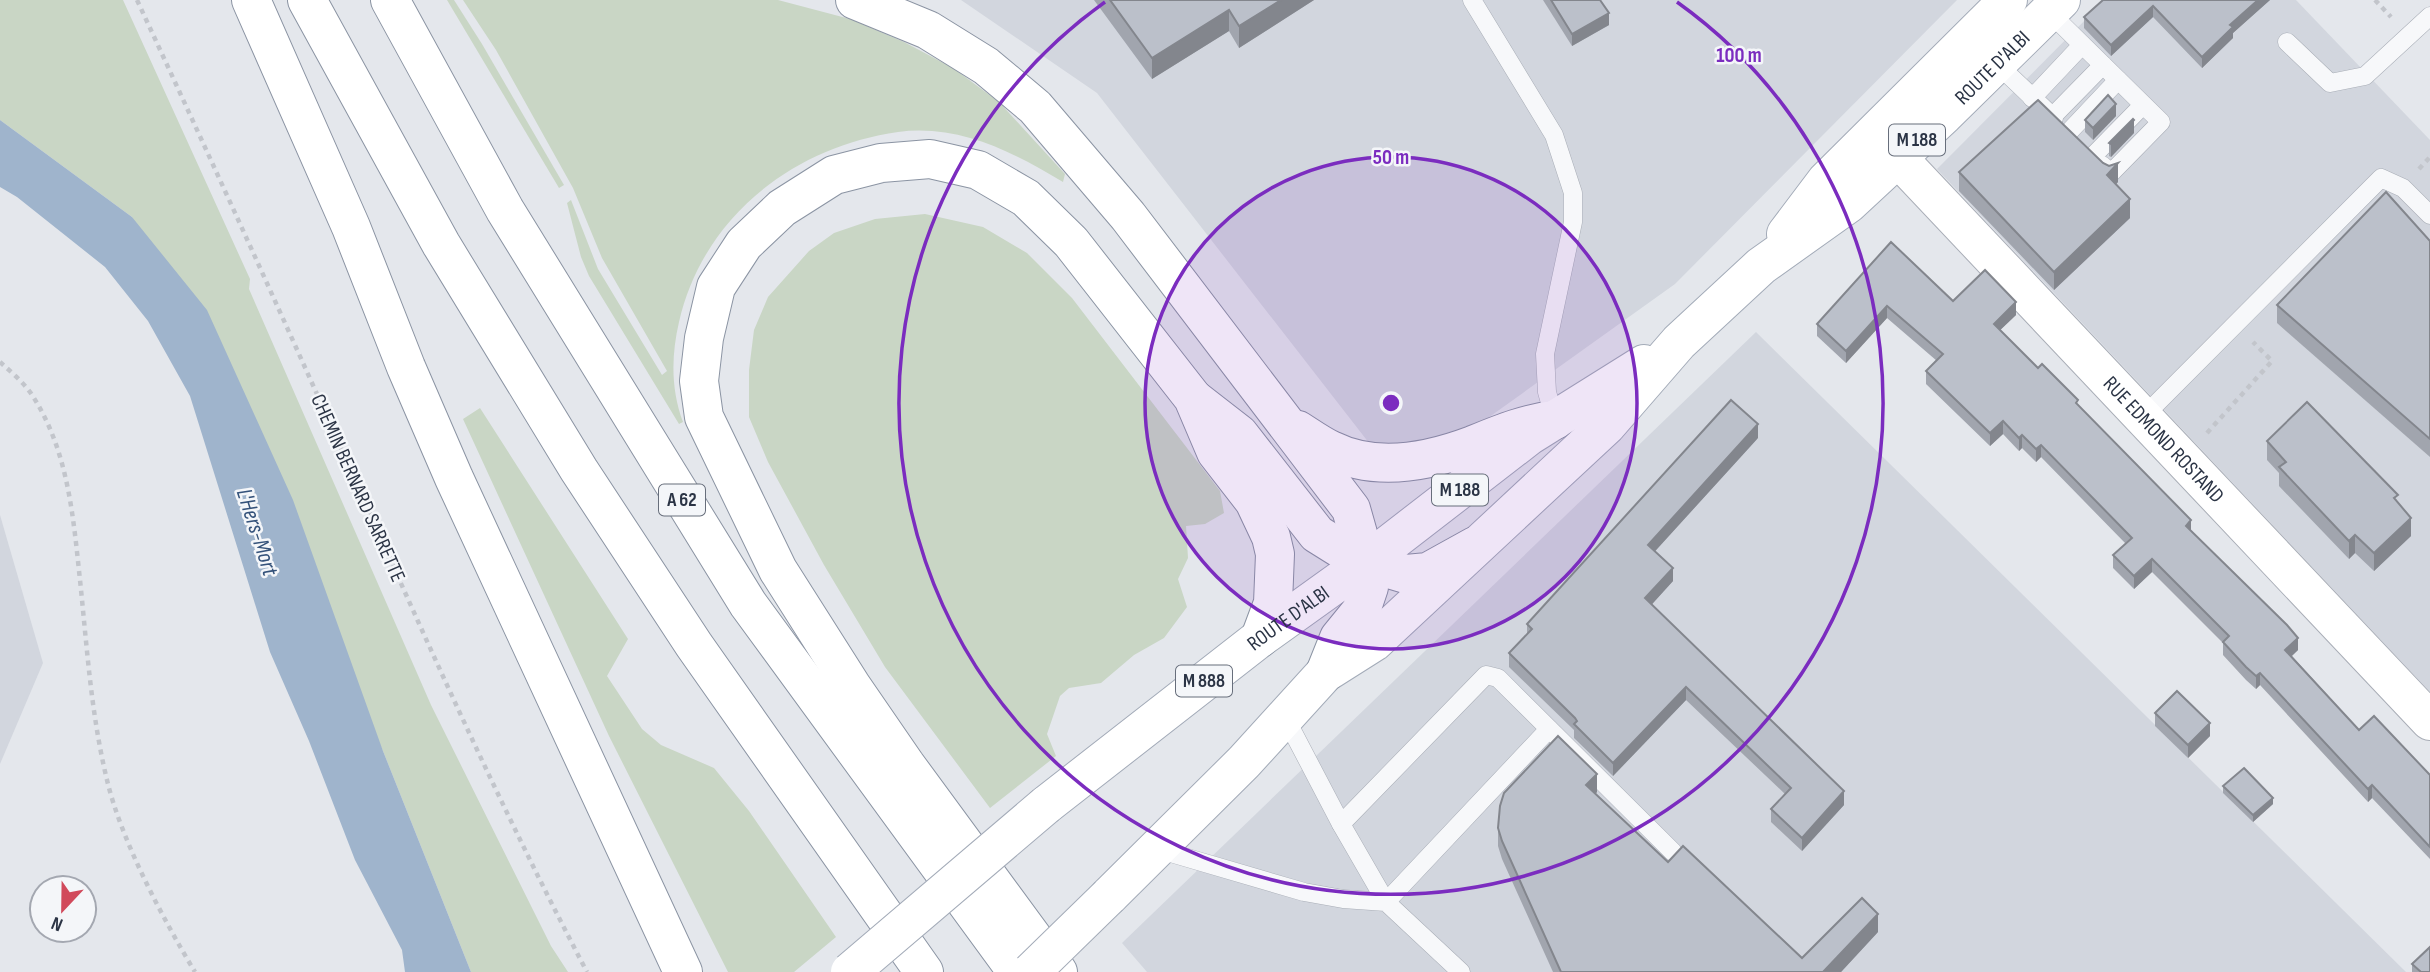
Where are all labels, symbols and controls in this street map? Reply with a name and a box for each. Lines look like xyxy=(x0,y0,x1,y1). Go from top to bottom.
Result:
street label: ROUTE D'ALBI xyxy=(1950,25,2035,110)
text: 100 m xyxy=(1716,43,1762,68)
road number: M 188 xyxy=(1889,124,1945,156)
text: 50 m xyxy=(1373,145,1409,170)
street label: RUE EDMOND ROSTAND xyxy=(2098,371,2229,508)
street label: CHEMIN BERNARD SARRETTE xyxy=(305,390,411,586)
centre of rings xyxy=(1379,391,1403,415)
road number: M 188 xyxy=(1432,475,1488,505)
water label: L'Hers-Mort xyxy=(230,485,285,580)
road number: A 62 xyxy=(659,485,705,516)
street label: ROUTE D'ALBI xyxy=(1242,580,1334,656)
road number: M 888 xyxy=(1176,666,1232,696)
north arrow xyxy=(28,874,98,944)
text: N xyxy=(48,911,66,936)

